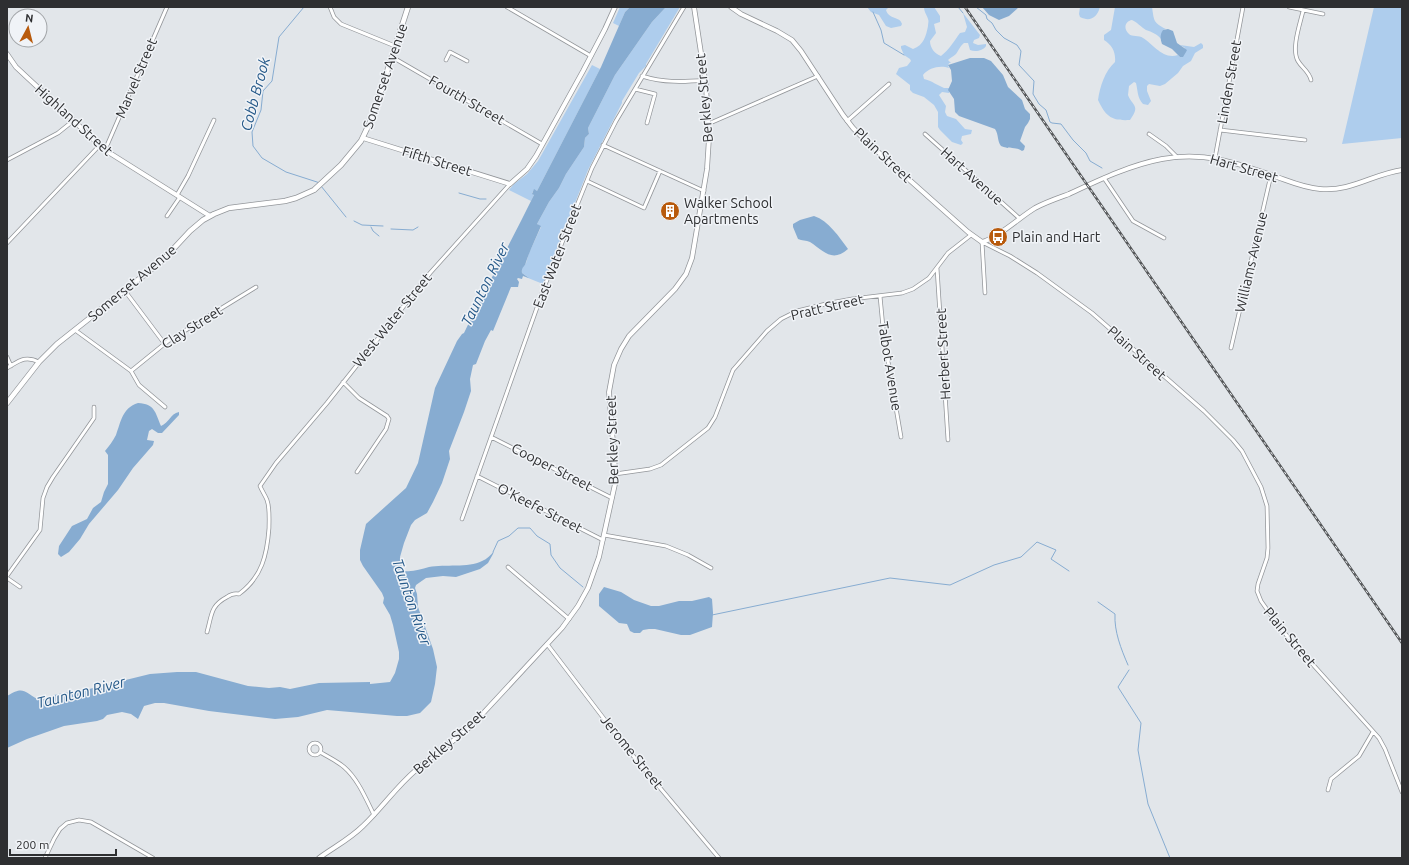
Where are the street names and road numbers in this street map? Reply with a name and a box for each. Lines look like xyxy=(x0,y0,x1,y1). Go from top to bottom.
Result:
street label: Somerset Avenue xyxy=(359,21,411,131)
street label: Marvel Street xyxy=(112,35,160,120)
street label: Linden Street xyxy=(1214,38,1244,125)
street label: Berkley Street xyxy=(692,52,716,143)
street label: Fourth Street xyxy=(426,72,508,128)
street label: Highland Street xyxy=(32,81,116,159)
street label: Plain Street xyxy=(851,124,915,186)
street label: Fifth Street xyxy=(400,143,474,179)
street label: Hart Avenue xyxy=(938,144,1006,208)
street label: Hart Street xyxy=(1208,151,1280,185)
street label: East Water Street xyxy=(530,201,584,310)
street label: Williams Avenue xyxy=(1232,210,1270,314)
street label: Somerset Avenue xyxy=(85,241,179,325)
street label: West Water Street xyxy=(349,270,435,370)
street label: Pratt Street xyxy=(789,291,865,323)
street label: Clay Street xyxy=(159,302,226,352)
street label: Herbert Street xyxy=(933,307,953,400)
street label: Talbot Avenue xyxy=(875,320,905,412)
street label: Plain Street xyxy=(1105,323,1170,384)
street label: Berkley Street xyxy=(602,395,622,485)
street label: Cooper Street xyxy=(509,440,595,494)
street label: O'Keefe Street xyxy=(495,480,586,537)
street label: Plain Street xyxy=(1260,604,1320,670)
street label: Berkley Street xyxy=(410,706,488,777)
street label: Jerome Street xyxy=(597,712,667,792)

